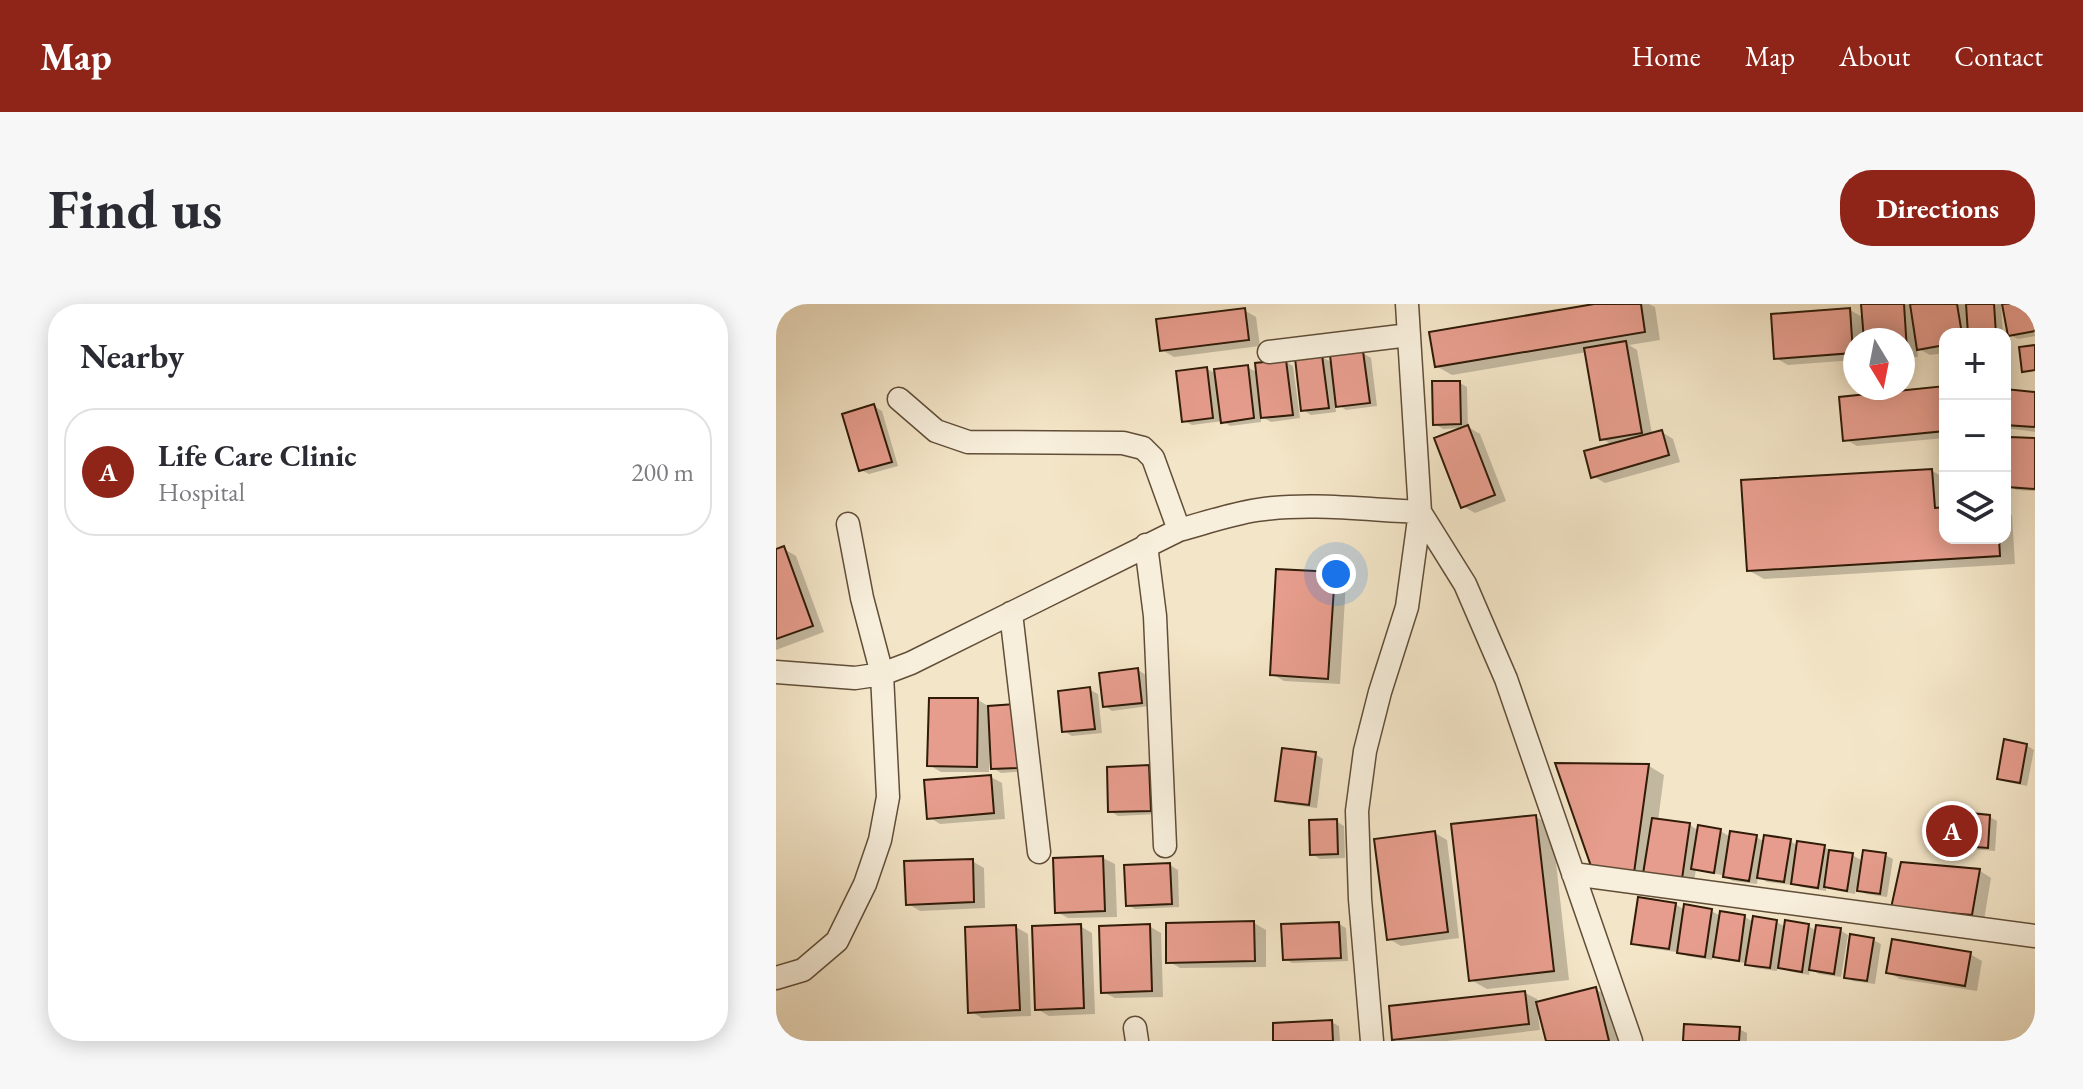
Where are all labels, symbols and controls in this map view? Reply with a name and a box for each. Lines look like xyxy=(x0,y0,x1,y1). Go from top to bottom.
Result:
text: Map xyxy=(40,32,112,81)
text: Home xyxy=(1631,38,1701,74)
text: Map xyxy=(1745,38,1795,74)
text: About xyxy=(1839,38,1910,74)
text: Contact xyxy=(1954,38,2043,74)
button: Directions xyxy=(1840,170,2035,246)
text: Find us xyxy=(48,172,222,245)
north arrow xyxy=(1843,328,1915,400)
map controls xyxy=(1939,328,2011,544)
button: + xyxy=(1939,328,2011,400)
text: Nearby xyxy=(80,334,184,378)
button: − xyxy=(1939,400,2011,472)
text: Life Care Clinic xyxy=(158,436,357,475)
text: A xyxy=(99,455,117,489)
text: 200 m xyxy=(631,455,694,489)
button: layers xyxy=(1939,472,2011,544)
text: Hospital xyxy=(158,475,245,509)
your location xyxy=(1316,554,1356,594)
pin: A xyxy=(1926,801,1978,861)

